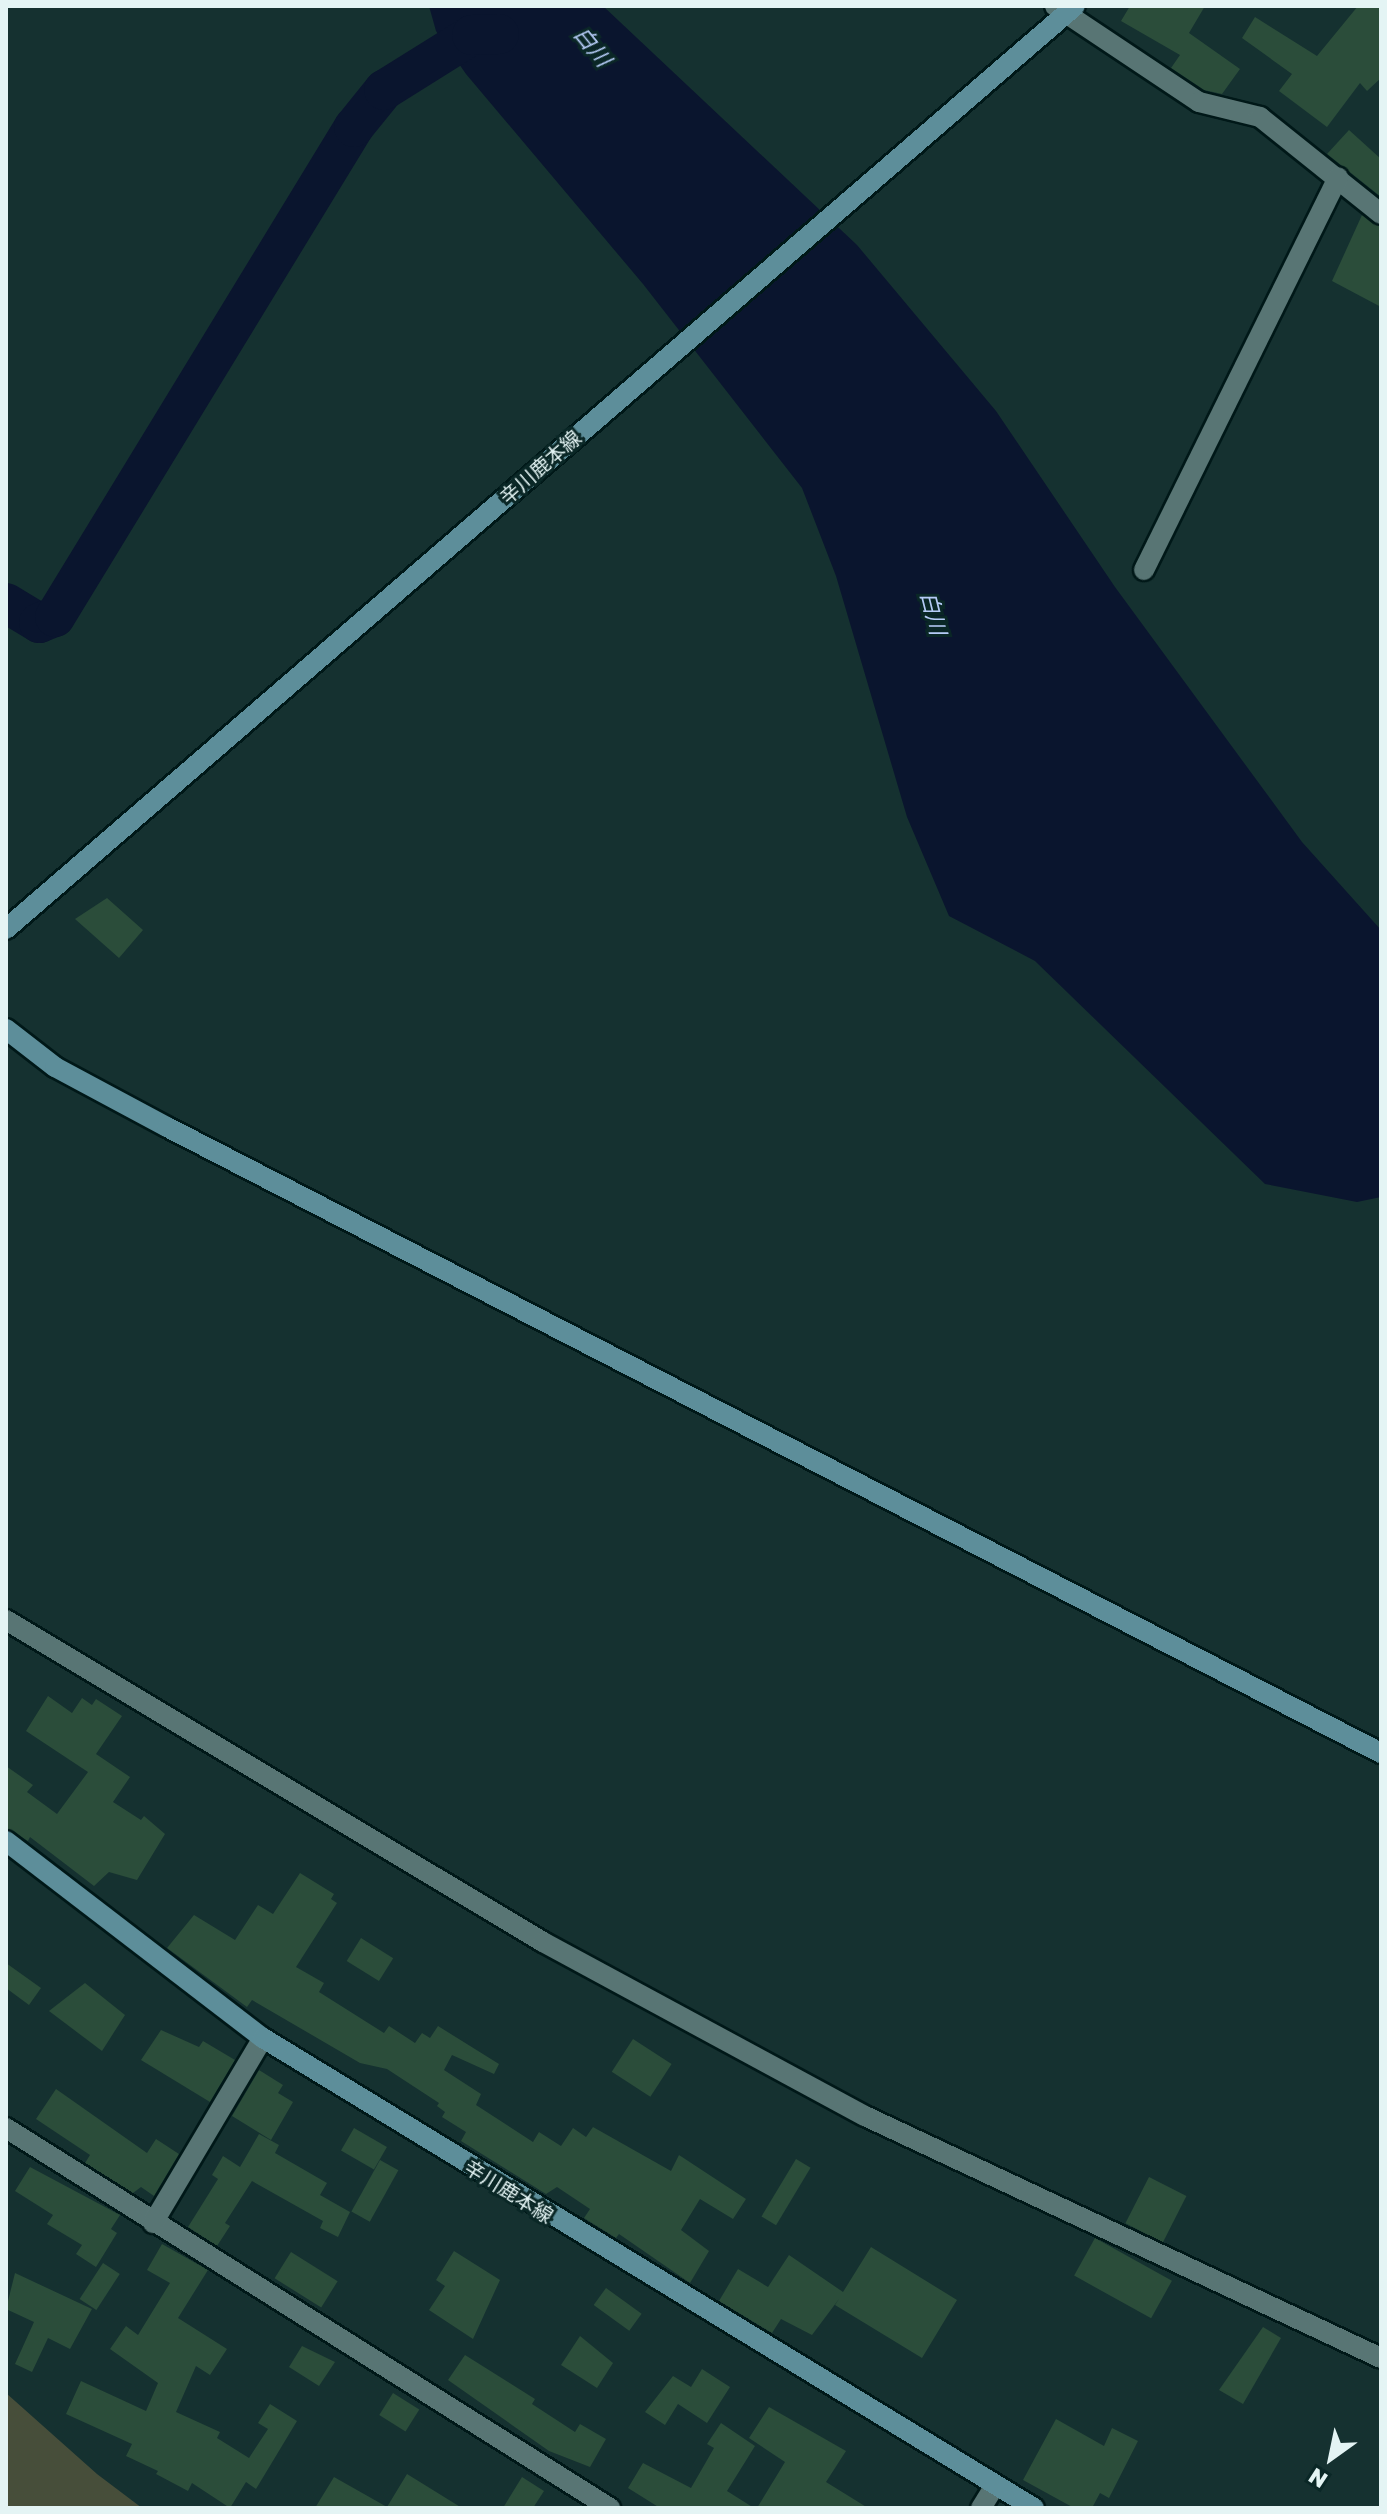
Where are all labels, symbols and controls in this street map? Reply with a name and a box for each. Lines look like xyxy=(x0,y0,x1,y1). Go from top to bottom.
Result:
water label: 白川 xyxy=(569,21,617,71)
street label: 辛川鹿本線 xyxy=(494,425,586,509)
water label: 白川 xyxy=(916,588,952,638)
street label: 辛川鹿本線 xyxy=(460,2154,558,2228)
north arrow xyxy=(1291,2418,1371,2498)
text: N xyxy=(1303,2463,1332,2494)

